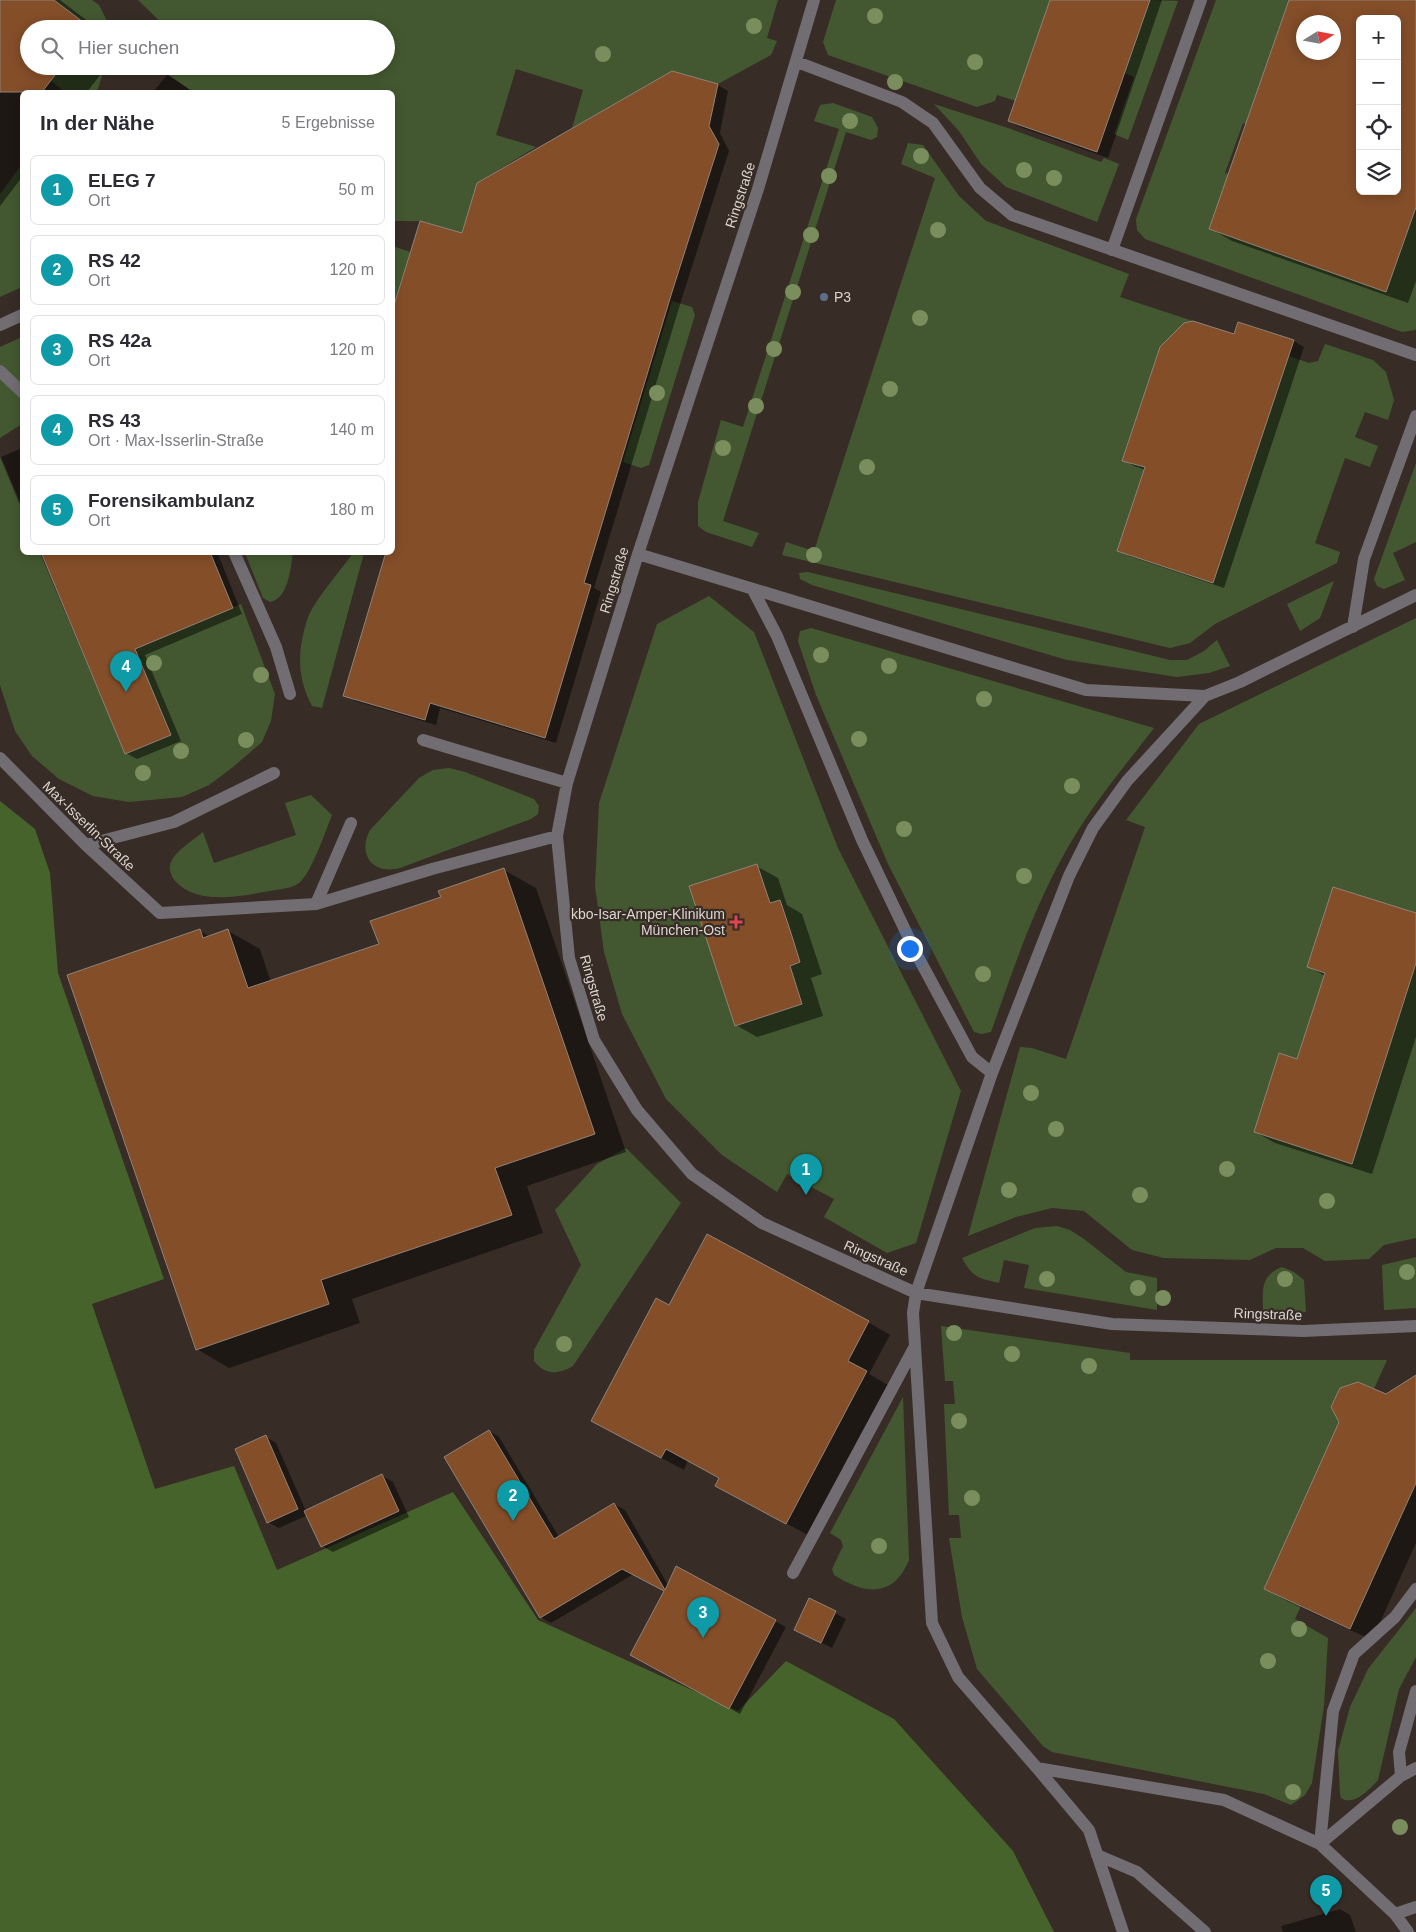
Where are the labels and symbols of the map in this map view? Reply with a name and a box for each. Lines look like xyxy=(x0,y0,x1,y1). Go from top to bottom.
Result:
north arrow xyxy=(1296,15,1341,60)
street label: Ringstraße xyxy=(722,160,758,230)
place label: P3 xyxy=(834,289,851,305)
marker: P3 xyxy=(818,291,830,303)
street label: Ringstraße xyxy=(596,545,632,615)
pin: 4 xyxy=(110,651,142,692)
street label: Max-Isserlin-Straße xyxy=(40,778,139,874)
place label: kbo-Isar-Amper-Klinikum München-Ost xyxy=(571,906,725,938)
marker: kbo-Isar-Amper-Klinikum München-Ost xyxy=(729,915,743,929)
your location xyxy=(897,936,923,962)
street label: Ringstraße xyxy=(577,953,611,1023)
pin: 1 xyxy=(790,1154,822,1195)
street label: Ringstraße xyxy=(841,1237,911,1279)
street label: Ringstraße xyxy=(1234,1305,1303,1323)
pin: 2 xyxy=(497,1480,529,1521)
pin: 3 xyxy=(687,1597,719,1638)
pin: 5 xyxy=(1310,1875,1342,1916)

